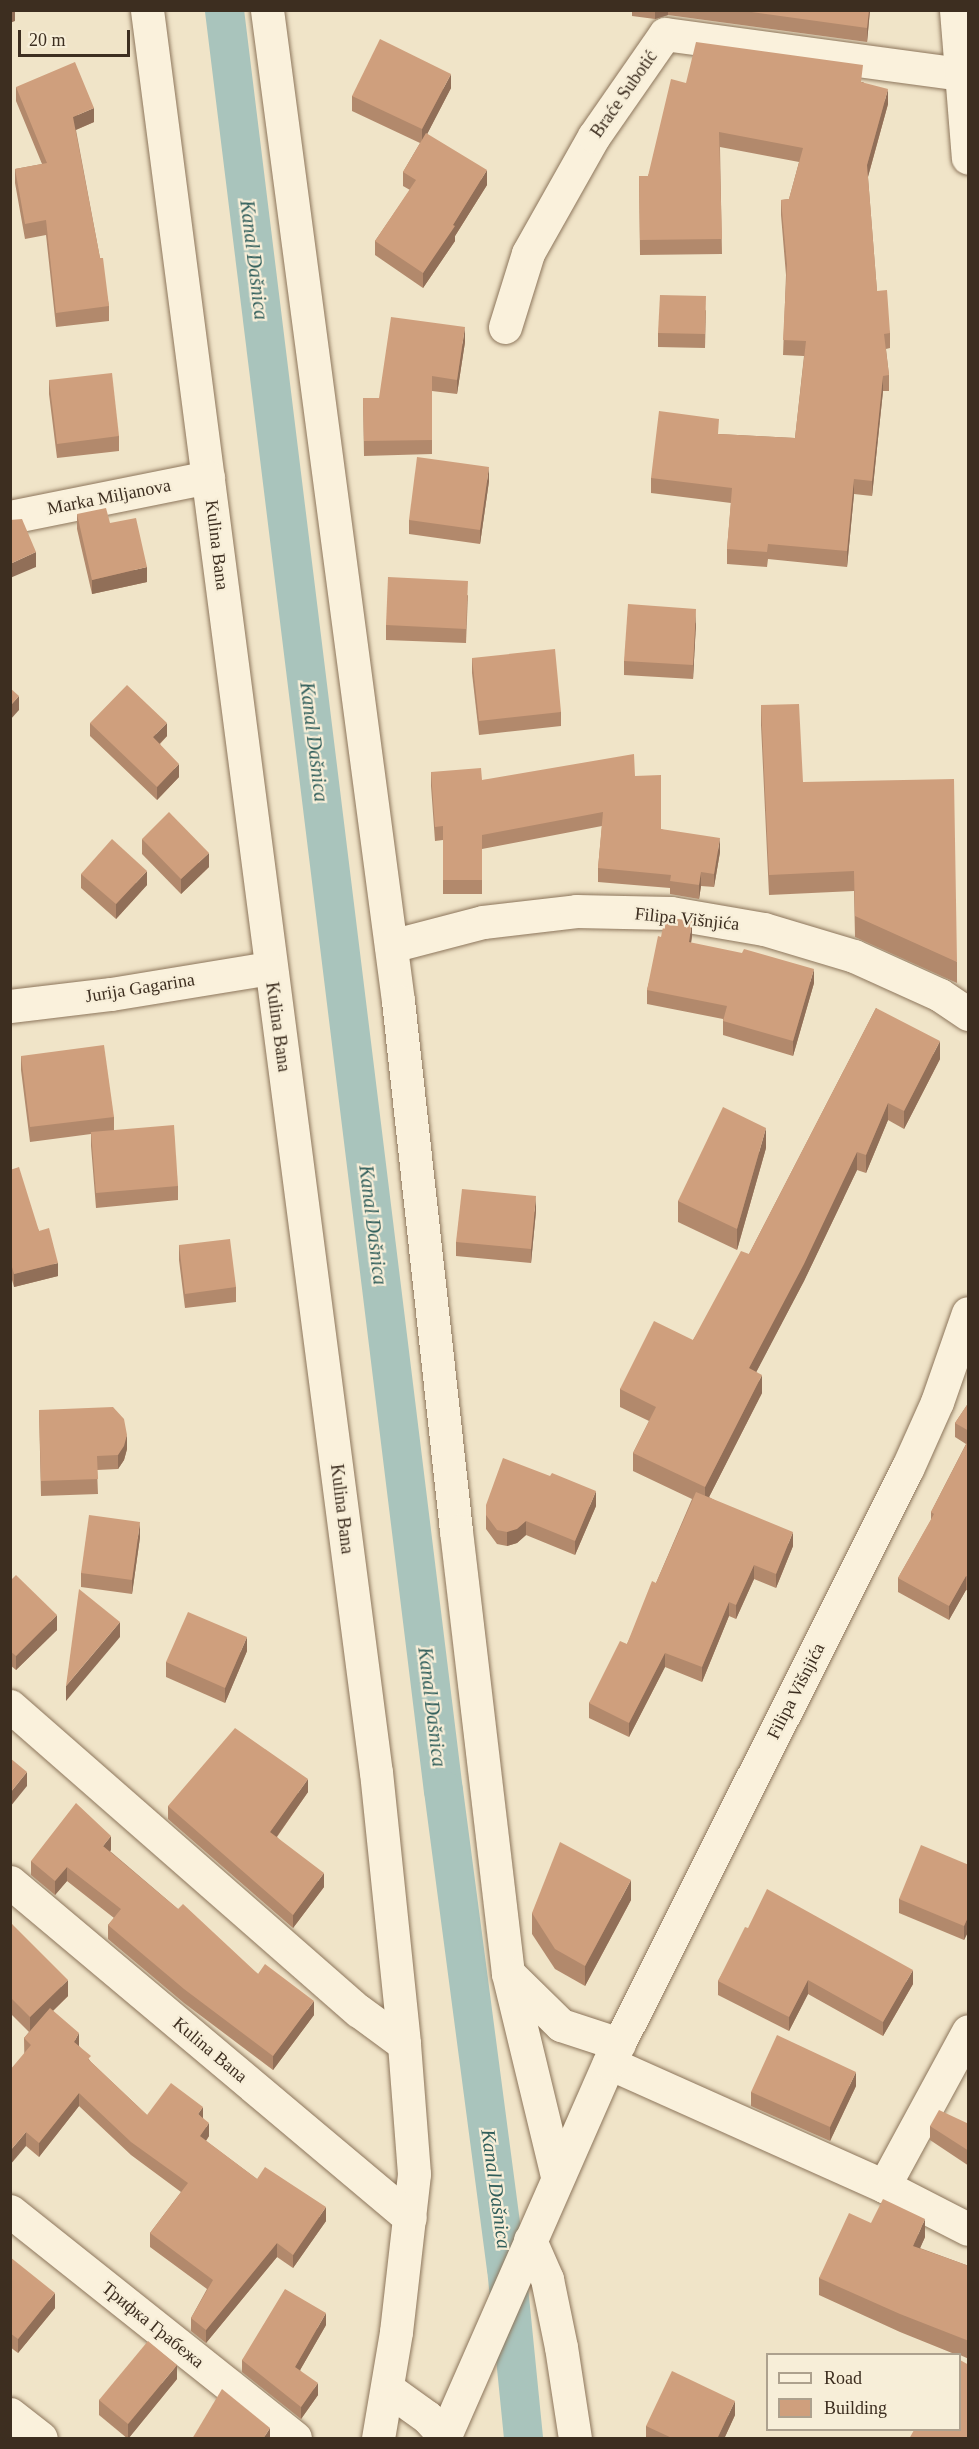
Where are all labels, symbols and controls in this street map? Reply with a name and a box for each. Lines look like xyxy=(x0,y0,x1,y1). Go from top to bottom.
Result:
scale bar xyxy=(21,18,134,56)
text: 20 m xyxy=(29,30,66,50)
street label: Braće Subotić xyxy=(586,46,662,142)
water label: Kanal Dašnica xyxy=(235,199,273,321)
street label: Marka Miljanova xyxy=(45,474,173,520)
street label: Kulina Bana xyxy=(201,499,233,591)
water label: Kanal Dašnica xyxy=(295,681,333,803)
street label: Filipa Višnjića xyxy=(633,903,741,935)
street label: Jurija Gagarina xyxy=(84,969,196,1007)
street label: Kulina Bana xyxy=(261,981,295,1073)
water label: Kanal Dašnica xyxy=(354,1164,392,1286)
street label: Kulina Bana xyxy=(326,1463,358,1555)
street label: Filipa Višnjića xyxy=(762,1639,830,1743)
water label: Kanal Dašnica xyxy=(413,1646,451,1768)
street label: Kulina Bana xyxy=(168,2013,252,2087)
water label: Kanal Dašnica xyxy=(476,2128,516,2250)
street label: Трифка Грабежа xyxy=(98,2277,208,2373)
legend xyxy=(766,2353,961,2431)
text: Road xyxy=(824,2368,862,2388)
text: Building xyxy=(824,2398,887,2418)

